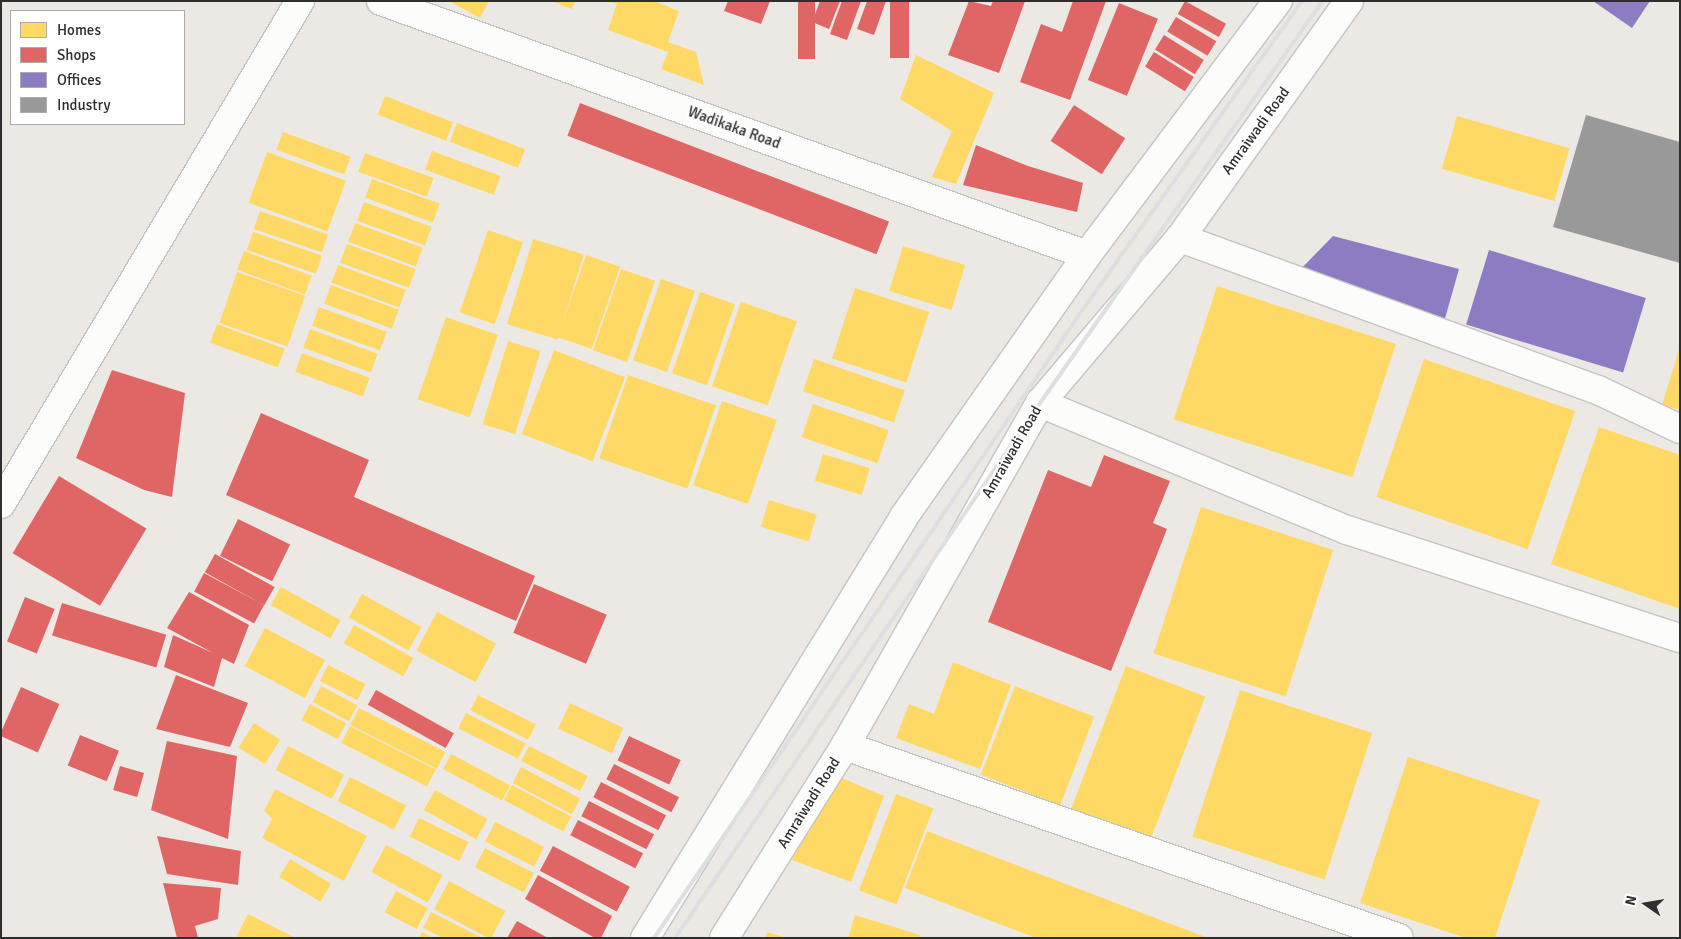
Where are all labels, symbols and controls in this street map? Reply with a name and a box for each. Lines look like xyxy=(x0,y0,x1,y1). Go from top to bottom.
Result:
legend xyxy=(10,10,185,125)
text: Homes xyxy=(57,21,101,39)
text: Shops xyxy=(57,46,96,64)
text: Offices xyxy=(57,71,101,89)
street label: Amraiwadi Road xyxy=(1218,84,1294,178)
text: Industry xyxy=(57,96,110,114)
street label: Wadikaka Road xyxy=(685,103,783,153)
street label: Amraiwadi Road xyxy=(978,403,1046,501)
street label: Amraiwadi Road xyxy=(774,754,844,852)
north arrow xyxy=(1621,879,1671,929)
text: N xyxy=(1622,894,1640,907)

